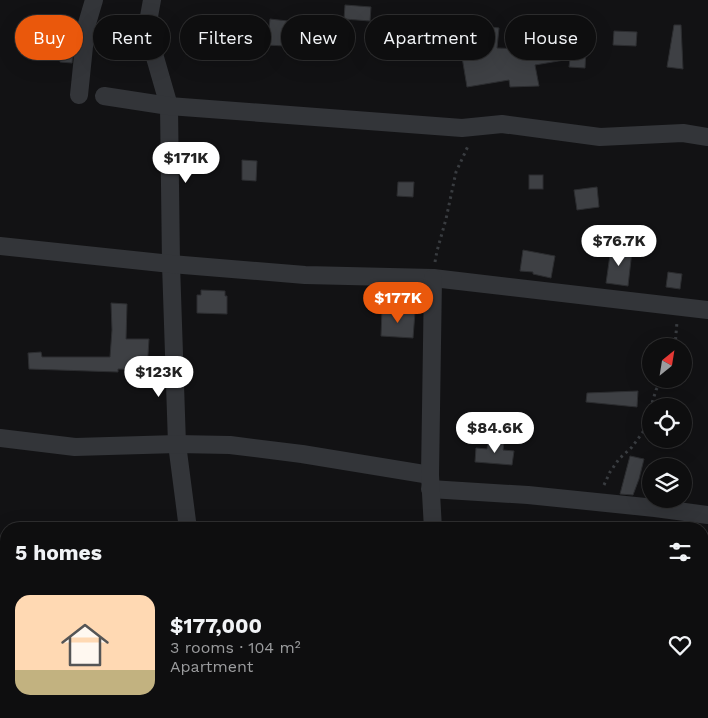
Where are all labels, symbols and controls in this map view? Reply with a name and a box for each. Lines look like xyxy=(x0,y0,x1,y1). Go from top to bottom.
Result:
chip: Buy xyxy=(15,15,83,60)
chip: Rent xyxy=(93,15,170,60)
chip: Filters xyxy=(180,15,271,60)
chip: New xyxy=(281,15,355,60)
chip: Apartment xyxy=(365,15,495,60)
chip: House xyxy=(505,15,596,60)
pin: $171K xyxy=(151,142,221,184)
text: $171K xyxy=(164,148,208,167)
pin: $76.7K xyxy=(578,224,660,267)
text: $76.7K xyxy=(592,231,646,250)
pin: $177K xyxy=(363,282,433,324)
text: $177K xyxy=(374,288,422,307)
north arrow xyxy=(642,338,692,388)
map controls xyxy=(642,338,692,508)
pin: $123K xyxy=(124,356,194,398)
text: $123K xyxy=(135,362,183,381)
button: locate xyxy=(642,398,692,448)
pin: $84.6K xyxy=(454,412,536,454)
text: $84.6K xyxy=(467,418,523,437)
button: layers xyxy=(642,458,692,508)
icon: filters xyxy=(666,538,694,566)
text: 5 homes xyxy=(15,540,102,565)
text: $177,000 xyxy=(170,613,262,638)
icon: home xyxy=(55,615,115,675)
icon: heart xyxy=(666,631,694,659)
text: 3 rooms · 104 m² xyxy=(170,638,301,657)
text: Apartment xyxy=(170,657,253,676)

